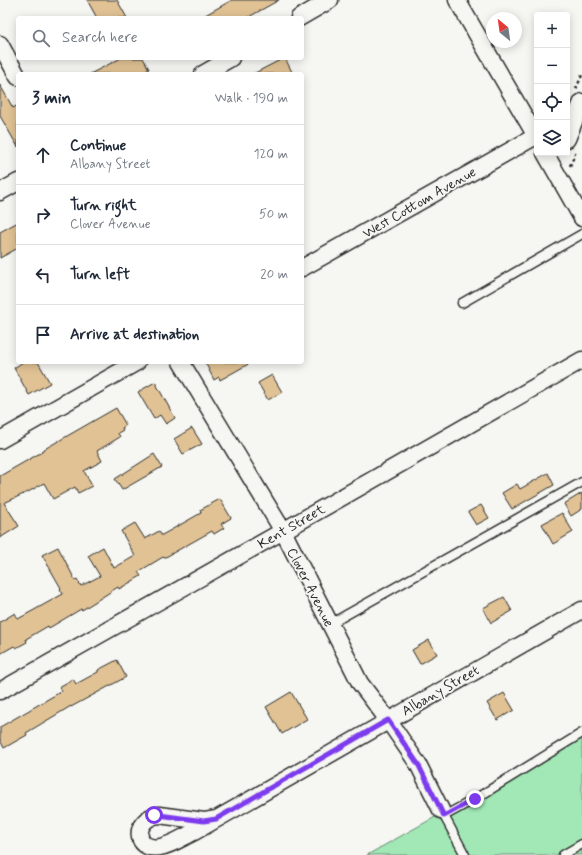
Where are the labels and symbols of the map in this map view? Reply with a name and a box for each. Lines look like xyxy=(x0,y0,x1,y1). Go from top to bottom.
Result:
north arrow xyxy=(486,12,522,48)
street label: West Cottom Avenue xyxy=(360,163,479,243)
street label: Kent Street xyxy=(255,500,329,553)
street label: Clover Avenue xyxy=(282,545,338,630)
street label: Albany Street xyxy=(398,661,483,720)
route end xyxy=(466,790,484,808)
route start xyxy=(145,806,163,824)

